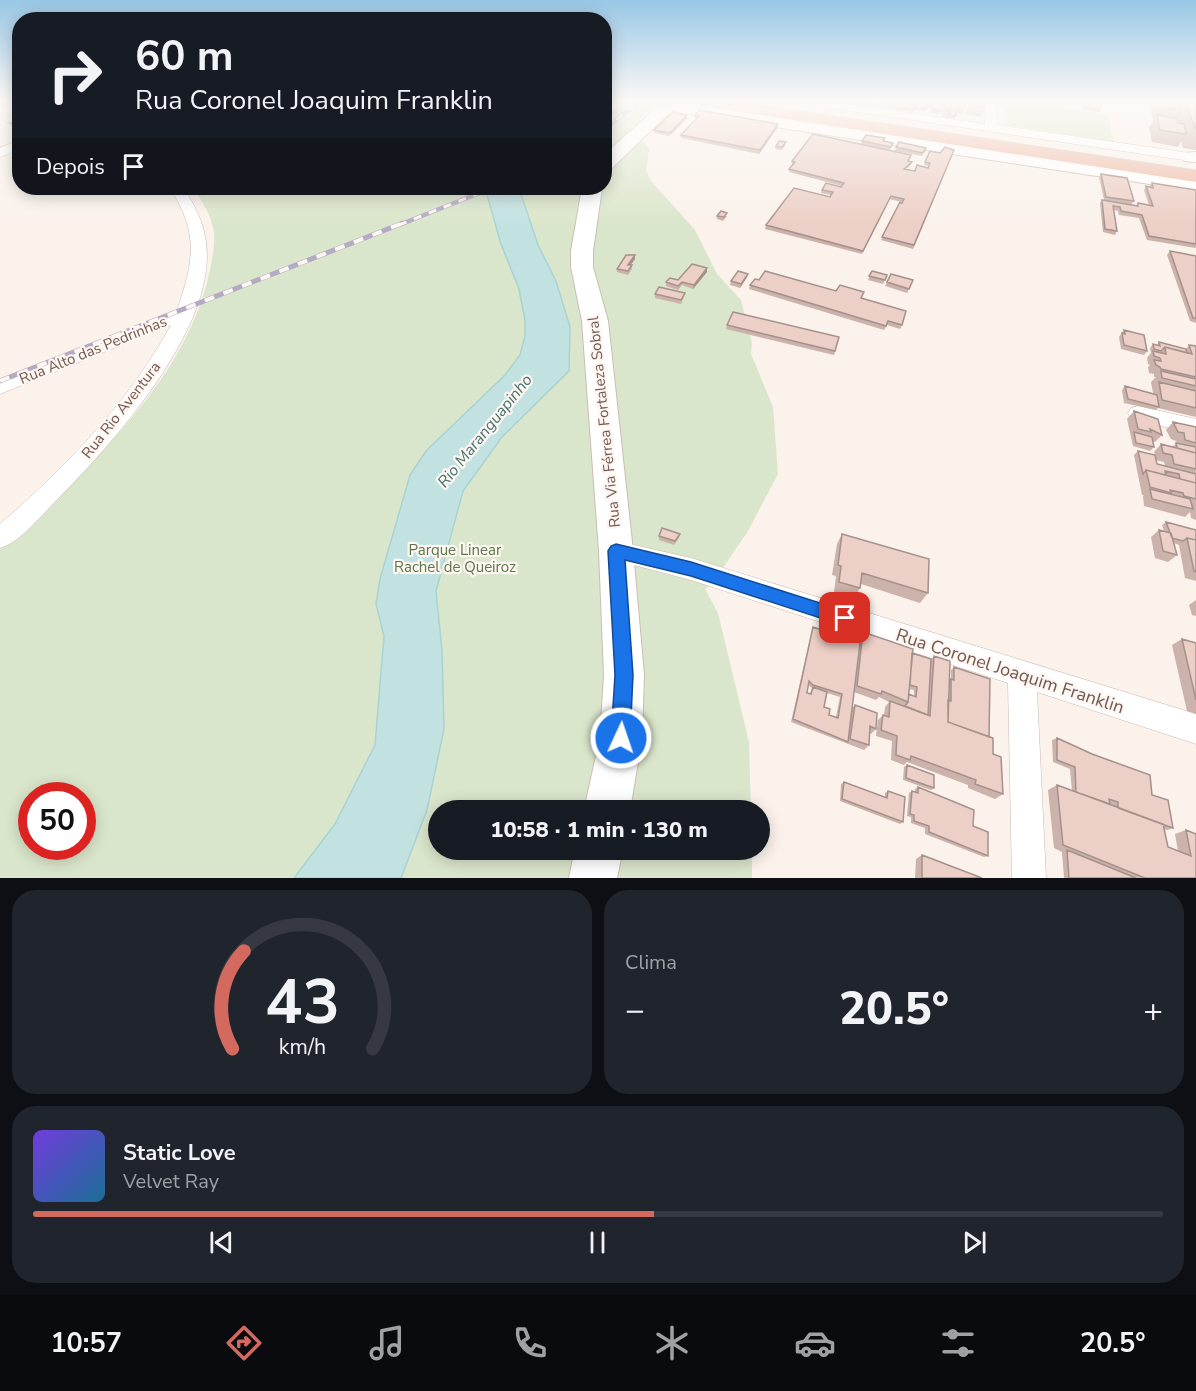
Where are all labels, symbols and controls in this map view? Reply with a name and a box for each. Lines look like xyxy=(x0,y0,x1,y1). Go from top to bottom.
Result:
text: 60 m xyxy=(135,28,234,85)
icon: right xyxy=(36,36,114,114)
text: Rua Coronel Joaquim Franklin xyxy=(135,82,493,119)
icon: arrive xyxy=(117,150,150,183)
text: Depois xyxy=(36,152,105,182)
street label: Rua Alto das Pedrinhas xyxy=(16,311,170,389)
street label: Rua Via Férrea Fortaleza Sobral xyxy=(583,315,625,529)
street label: Rua Rio Aventura xyxy=(77,358,165,462)
water label: Rio Maranguapinho xyxy=(432,370,538,492)
park label: Parque Linear Rachel de Queiroz xyxy=(394,540,516,577)
pin xyxy=(819,592,870,643)
icon: arrive xyxy=(828,601,861,634)
street label: Rua Coronel Joaquim Franklin xyxy=(893,623,1127,719)
position arrow xyxy=(589,706,653,770)
speed limit sign: 50 xyxy=(18,782,96,860)
text: 10:58 · 1 min · 130 m xyxy=(490,815,708,845)
text: Clima xyxy=(625,949,677,976)
text: 43 xyxy=(265,960,339,1045)
text: 20.5° xyxy=(839,979,949,1040)
text: − xyxy=(625,988,645,1033)
text: + xyxy=(1143,988,1163,1033)
text: km/h xyxy=(278,1032,326,1062)
text: Static Love xyxy=(123,1138,236,1168)
text: Velvet Ray xyxy=(123,1168,219,1195)
icon: previous xyxy=(205,1226,238,1259)
icon: pause xyxy=(581,1226,614,1259)
icon: next xyxy=(958,1226,991,1259)
icon: directions xyxy=(223,1322,265,1364)
icon: music xyxy=(366,1322,408,1364)
icon: phone xyxy=(509,1322,551,1364)
icon: climate xyxy=(651,1322,693,1364)
icon: car xyxy=(794,1322,836,1364)
icon: filters xyxy=(937,1322,979,1364)
text: 10:57 xyxy=(50,1325,122,1362)
text: 20.5° xyxy=(1080,1325,1145,1362)

